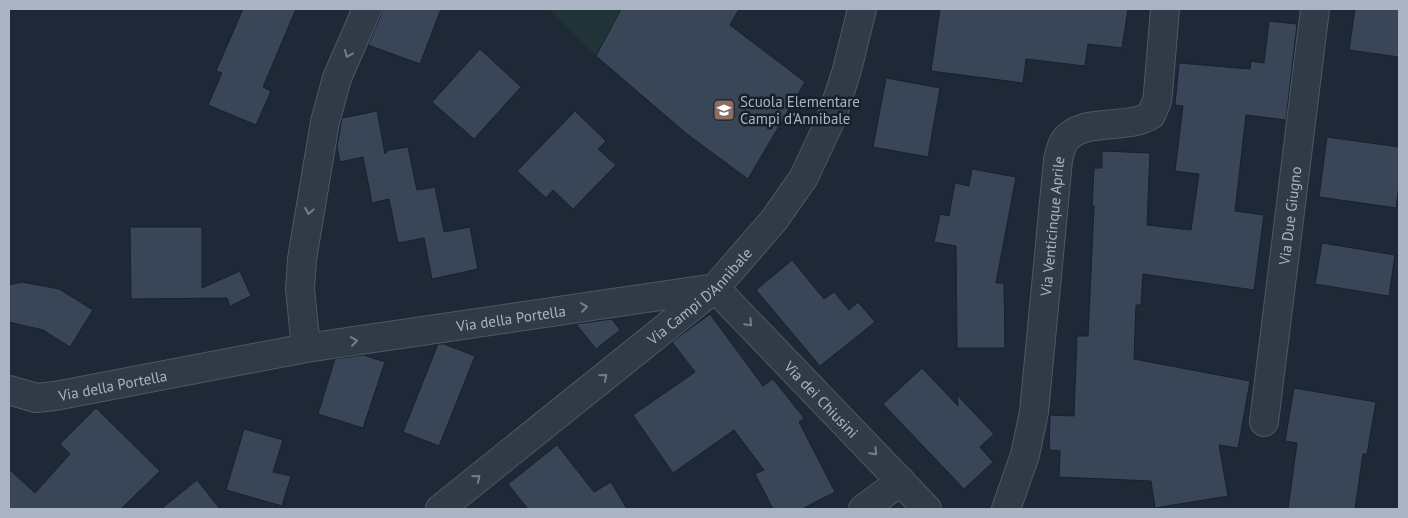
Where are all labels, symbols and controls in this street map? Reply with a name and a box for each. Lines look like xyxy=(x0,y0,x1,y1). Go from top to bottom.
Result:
one-way arrow xyxy=(343,49,354,58)
place label: Scuola Elementare Campi d'Annibale xyxy=(740,92,860,128)
school or university icon: Scuola Elementare Campi d'Annibale xyxy=(712,98,736,122)
street label: Via Venticinque Aprile xyxy=(1035,154,1068,298)
street label: Via Due Giugno xyxy=(1274,165,1305,267)
one-way arrow xyxy=(305,207,315,215)
street label: Via Campi D'Annibale xyxy=(642,243,756,349)
street label: Via della Portella xyxy=(454,301,567,335)
one-way arrow xyxy=(581,302,589,313)
one-way arrow xyxy=(743,317,752,326)
one-way arrow xyxy=(351,336,359,347)
street label: Via dei Chiusini xyxy=(780,356,863,442)
street label: Via della Portella xyxy=(56,365,169,405)
one-way arrow xyxy=(598,374,607,382)
one-way arrow xyxy=(868,447,877,456)
one-way arrow xyxy=(472,475,481,484)

